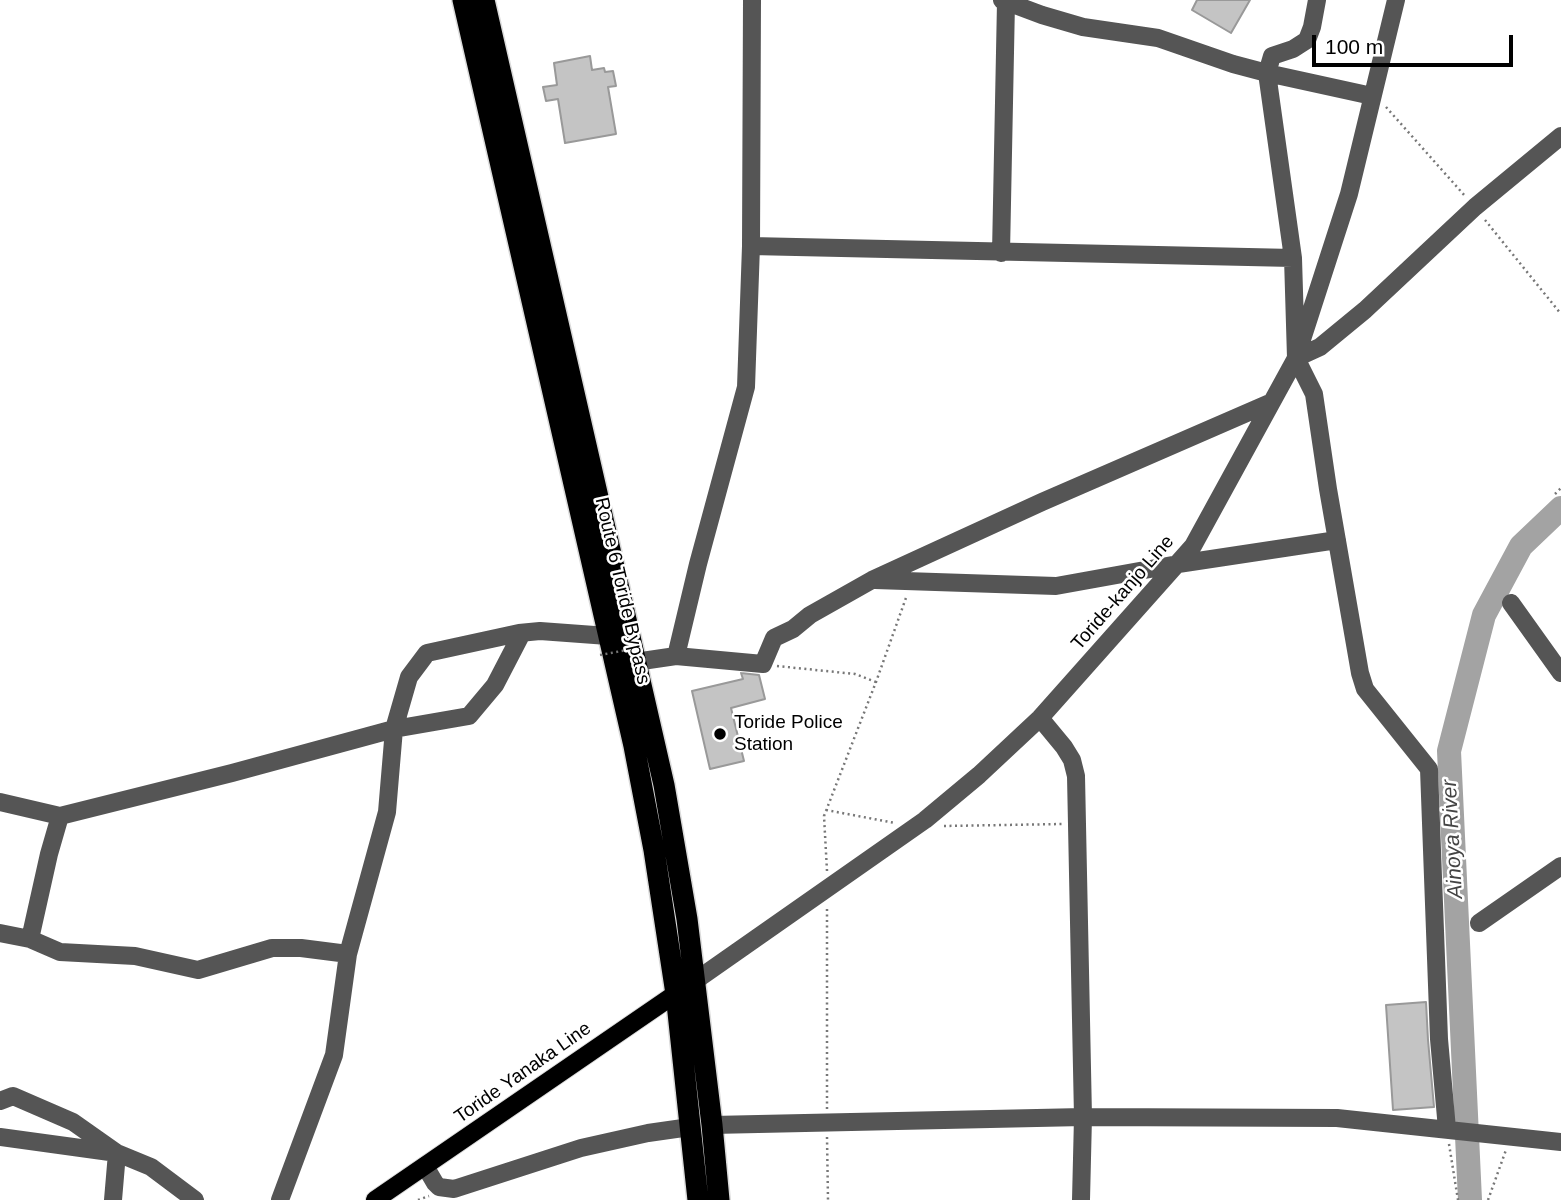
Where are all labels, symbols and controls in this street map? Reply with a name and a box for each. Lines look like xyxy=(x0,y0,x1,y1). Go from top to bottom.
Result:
scale bar xyxy=(1316,21,1517,65)
text: 100 m xyxy=(1325,35,1383,58)
street label: Route 6 Toride Bypass xyxy=(589,495,655,687)
street label: Toride-kanjo Line xyxy=(1067,531,1179,655)
place label: Toride Police Station xyxy=(734,712,843,756)
marker: Toride Police Station xyxy=(712,726,728,742)
water label: Ainoya River xyxy=(1437,779,1469,899)
street label: Toride Yanaka Line xyxy=(450,1017,596,1129)

